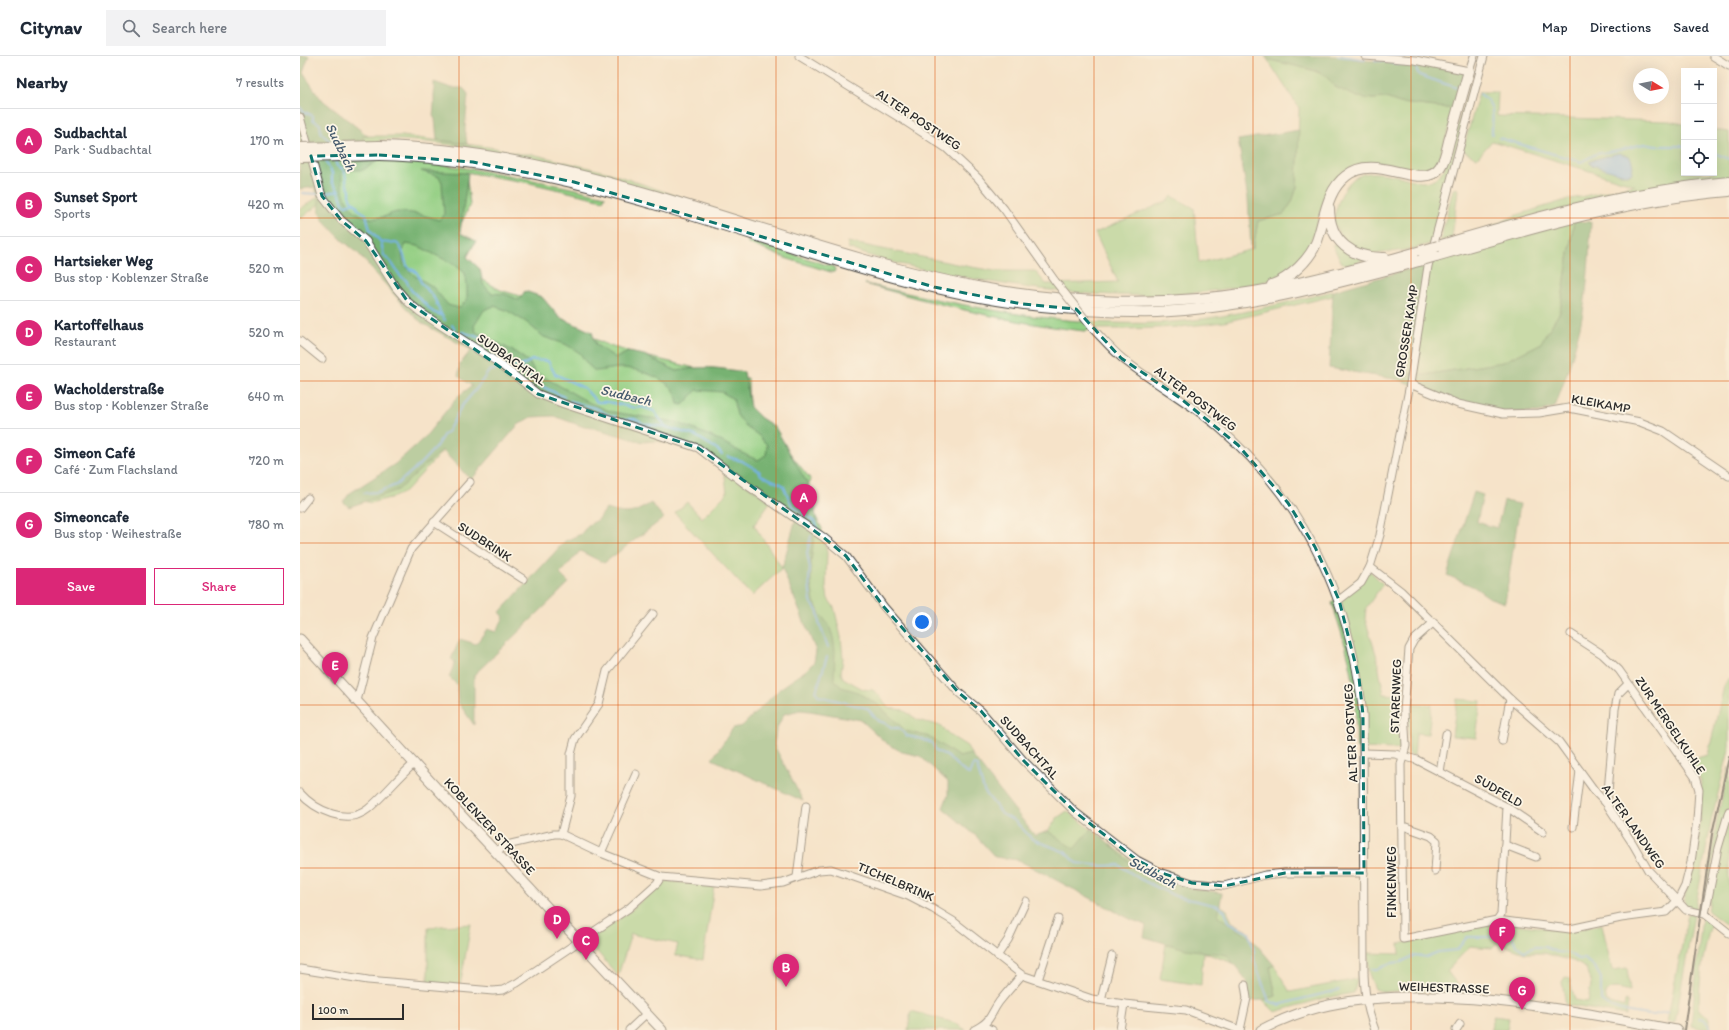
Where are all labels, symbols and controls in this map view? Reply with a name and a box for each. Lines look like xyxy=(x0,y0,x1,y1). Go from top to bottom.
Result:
search box xyxy=(106,10,386,46)
text: Citynav xyxy=(20,16,82,39)
icon: search xyxy=(120,17,142,39)
text: Search here xyxy=(152,19,227,37)
text: Map xyxy=(1542,19,1568,36)
text: Directions xyxy=(1590,19,1651,36)
text: Saved xyxy=(1673,19,1709,36)
north arrow xyxy=(1633,68,1669,104)
map controls xyxy=(1681,68,1717,176)
button: + xyxy=(1681,68,1717,104)
text: Nearby xyxy=(16,72,68,92)
text: 7 results xyxy=(236,75,284,90)
street label: ALTER POSTWEG xyxy=(873,85,964,153)
button: − xyxy=(1681,104,1717,140)
water label: Sudbach xyxy=(322,120,360,175)
text: Sudbachtal xyxy=(54,124,127,142)
text: A xyxy=(25,133,33,148)
text: 170 m xyxy=(250,133,284,148)
button: locate xyxy=(1681,140,1717,176)
text: Park · Sudbachtal xyxy=(54,142,152,157)
text: Sunset Sport xyxy=(54,188,137,206)
text: B xyxy=(25,197,33,212)
text: 420 m xyxy=(247,197,284,212)
text: Sports xyxy=(54,206,90,221)
text: Hartsieker Weg xyxy=(54,252,153,270)
text: C xyxy=(25,261,33,276)
text: 520 m xyxy=(248,261,284,276)
text: Bus stop · Koblenzer Straße xyxy=(54,270,209,285)
street label: GROSSER KAMP xyxy=(1392,283,1421,378)
text: Kartoffelhaus xyxy=(54,316,144,334)
text: D xyxy=(25,325,33,340)
text: 520 m xyxy=(248,325,284,340)
street label: SUDBACHTAL xyxy=(474,330,549,389)
text: Restaurant xyxy=(54,334,116,349)
street label: ALTER POSTWEG xyxy=(1152,363,1240,434)
text: Wacholderstraße xyxy=(54,380,164,398)
water label: Sudbach xyxy=(599,381,653,410)
text: E xyxy=(25,389,33,404)
text: 640 m xyxy=(247,389,284,404)
street label: KLEIKAMP xyxy=(1570,391,1632,416)
text: Bus stop · Koblenzer Straße xyxy=(54,398,209,413)
text: Simeon Café xyxy=(54,444,135,462)
text: F xyxy=(26,453,32,468)
text: 720 m xyxy=(249,453,284,468)
text: Café · Zum Flachsland xyxy=(54,462,178,477)
pin: A xyxy=(791,484,817,517)
text: Simeoncafe xyxy=(54,508,129,526)
text: G xyxy=(25,517,33,532)
text: 780 m xyxy=(249,517,284,532)
street label: SUDBRINK xyxy=(455,519,515,565)
text: Bus stop · Weihestraße xyxy=(54,526,182,541)
button: Save xyxy=(16,568,146,605)
button: Share xyxy=(154,568,284,605)
your location xyxy=(912,612,932,632)
pin: E xyxy=(322,652,348,685)
street label: STARENWEG xyxy=(1387,659,1404,733)
street label: ZUR MERGELKUHLE xyxy=(1632,674,1709,777)
street label: ALTER POSTWEG xyxy=(1340,683,1361,783)
street label: SUDBACHTAL xyxy=(997,712,1062,783)
street label: SUDFELD xyxy=(1472,771,1525,810)
street label: KOBLENZER STRASSE xyxy=(441,775,538,878)
street label: ALTER LANDWEG xyxy=(1599,781,1668,872)
street label: FINKENWEG xyxy=(1384,846,1399,918)
water label: Sudbach xyxy=(1126,853,1180,892)
street label: TICHELBRINK xyxy=(855,859,936,904)
pin: D xyxy=(544,906,570,939)
pin: F xyxy=(1489,918,1515,951)
pin: C xyxy=(573,927,599,960)
pin: B xyxy=(773,954,799,987)
pin: G xyxy=(1509,977,1535,1010)
street label: WEIHESTRASSE xyxy=(1398,978,1490,997)
scale bar xyxy=(312,1002,404,1021)
text: 100 m xyxy=(318,1004,348,1017)

